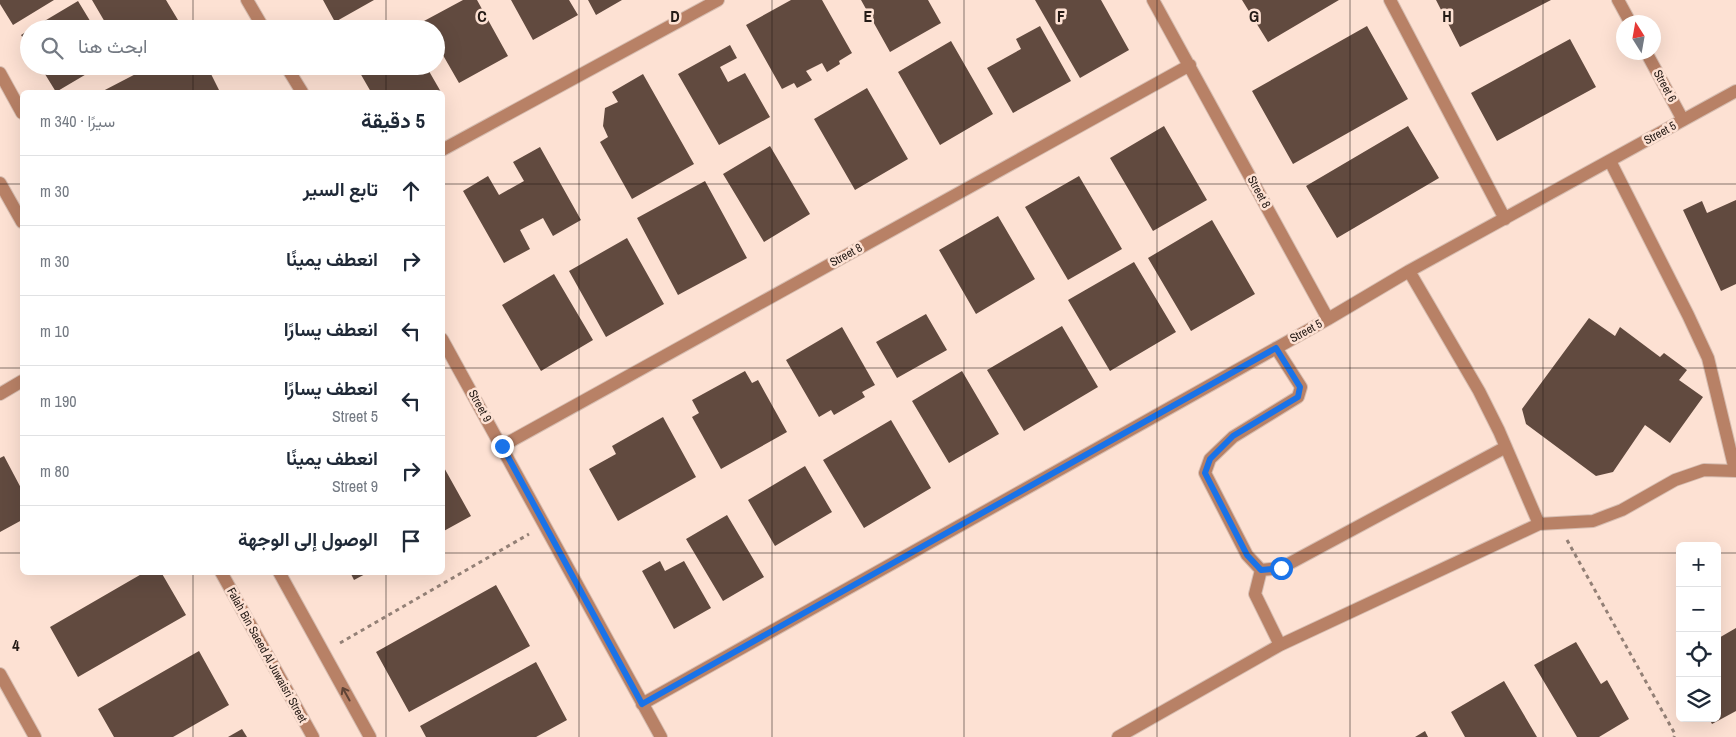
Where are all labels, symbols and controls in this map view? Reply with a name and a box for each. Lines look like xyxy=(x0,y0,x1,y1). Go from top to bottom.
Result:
text: C xyxy=(477,5,487,27)
text: D xyxy=(670,5,680,27)
text: E xyxy=(864,5,873,27)
text: F xyxy=(1057,5,1065,27)
text: G xyxy=(1249,5,1259,27)
text: H xyxy=(1442,5,1452,27)
north arrow xyxy=(1616,15,1661,60)
search box xyxy=(20,20,445,75)
text: ابحث هنا xyxy=(78,33,148,59)
icon: search xyxy=(38,34,66,62)
street label: Street 6 xyxy=(1650,67,1680,105)
text: 5 دقيقة xyxy=(361,106,425,135)
text: سيرًا · 340 m xyxy=(40,110,115,132)
street label: Street 5 xyxy=(1641,117,1679,148)
street label: Street 8 xyxy=(1244,173,1274,211)
text: تابع السير xyxy=(303,176,378,202)
icon: ahead xyxy=(397,177,425,205)
text: 30 m xyxy=(40,180,69,202)
street label: Street 8 xyxy=(827,240,865,270)
text: انعطف يمينًا xyxy=(286,246,378,272)
icon: right xyxy=(397,247,425,275)
text: 30 m xyxy=(40,250,69,272)
street label: Street 5 xyxy=(1287,315,1325,346)
text: انعطف يسارًا xyxy=(284,316,378,342)
icon: left xyxy=(397,317,425,345)
text: 10 m xyxy=(40,320,69,342)
text: انعطف يسارًا xyxy=(284,375,378,401)
icon: left xyxy=(397,387,425,415)
street label: Street 9 xyxy=(465,387,495,425)
text: 190 m xyxy=(40,390,76,412)
text: Street 5 xyxy=(332,405,378,427)
route end xyxy=(491,435,514,458)
text: انعطف يمينًا xyxy=(286,445,378,471)
icon: right xyxy=(397,457,425,485)
text: 80 m xyxy=(40,460,69,482)
text: Street 9 xyxy=(332,475,378,497)
text: الوصول إلى الوجهة xyxy=(238,526,378,552)
icon: arrive xyxy=(397,527,425,555)
map controls xyxy=(1676,542,1721,722)
button: + xyxy=(1676,542,1721,587)
route start xyxy=(1270,557,1293,580)
street label: Falah Bin Saeed Al Juwaisri Street xyxy=(223,585,311,726)
button: − xyxy=(1676,587,1721,632)
button: locate xyxy=(1676,632,1721,677)
text: 4 xyxy=(12,634,20,656)
button: layers xyxy=(1676,677,1721,722)
one-way arrow xyxy=(341,687,351,702)

